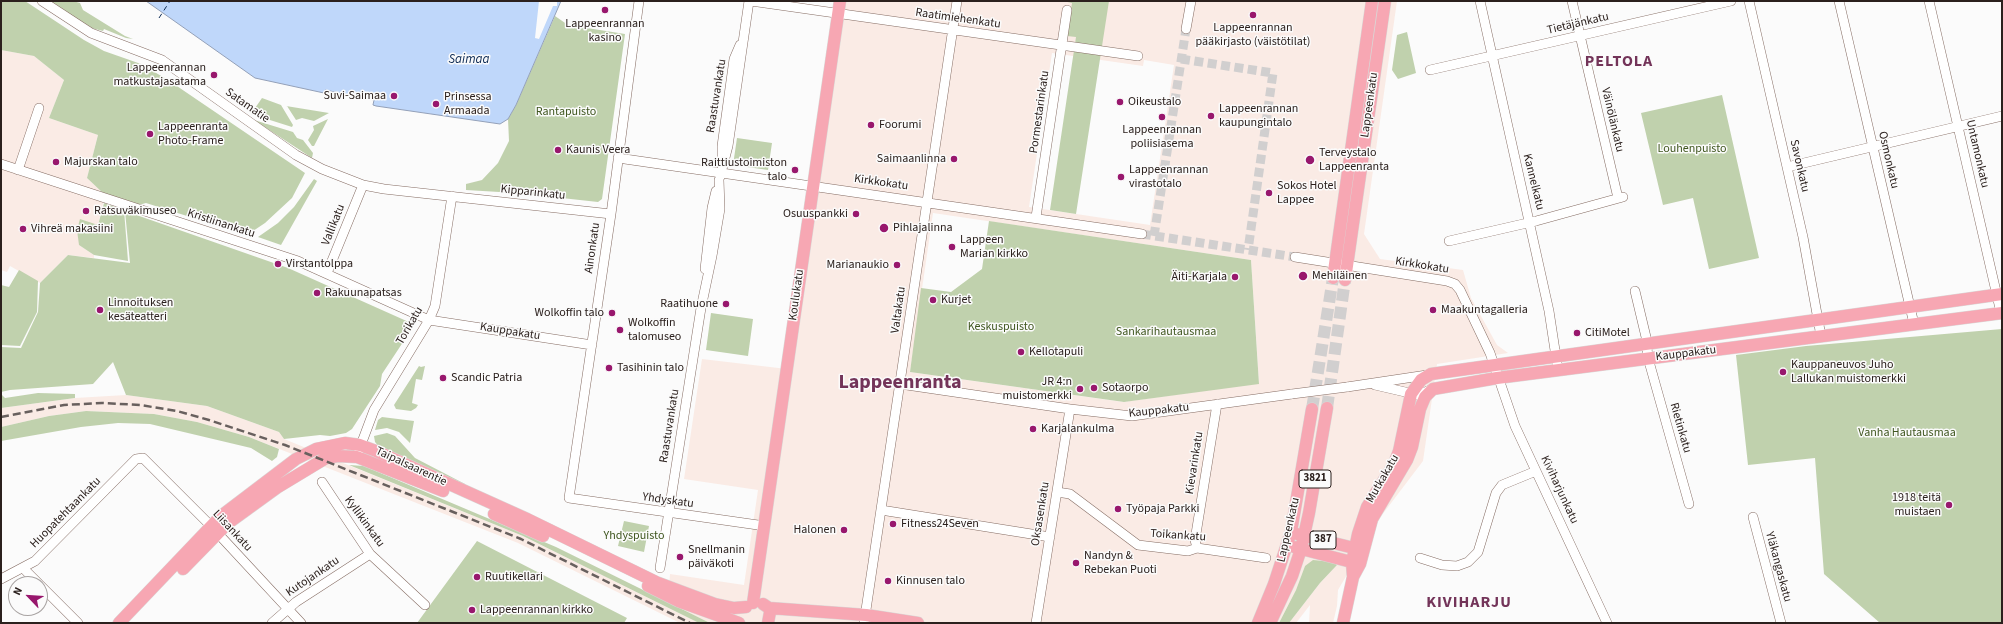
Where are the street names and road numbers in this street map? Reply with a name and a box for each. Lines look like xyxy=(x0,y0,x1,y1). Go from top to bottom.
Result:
street label: Raatimiehenkatu xyxy=(914,6,1002,32)
street label: Tietäjänkatu xyxy=(1546,10,1610,38)
street label: Raastuvankatu xyxy=(704,58,730,134)
street label: Pormestarinkatu xyxy=(1027,70,1053,154)
street label: Lappeenkatu xyxy=(1358,71,1382,139)
street label: Satamatie xyxy=(222,85,272,127)
street label: Väinölänkatu xyxy=(1598,86,1626,154)
street label: Untamonkatu xyxy=(1962,119,1992,189)
street label: Osmonkatu xyxy=(1874,130,1902,190)
street label: Savonkatu xyxy=(1786,138,1812,194)
street label: Kannelkatu xyxy=(1519,152,1547,212)
street label: Kirkkokatu xyxy=(853,172,909,194)
street label: Kipparinkatu xyxy=(500,182,566,204)
street label: Vallikatu xyxy=(319,202,349,248)
street label: Kristiinankatu xyxy=(185,206,257,242)
street label: Ainonkatu xyxy=(582,222,604,274)
street label: Kirkkokatu xyxy=(1394,255,1450,277)
street label: Koulukatu xyxy=(786,268,808,322)
street label: Valtakatu xyxy=(889,286,909,334)
street label: Torikatu xyxy=(393,304,427,348)
street label: Kauppakatu xyxy=(479,320,541,344)
street label: Kauppakatu xyxy=(1655,343,1717,365)
street label: Raastuvankatu xyxy=(657,388,683,464)
street label: Kauppakatu xyxy=(1128,401,1190,421)
street label: Rietinkatu xyxy=(1666,401,1694,455)
street label: Kievarinkatu xyxy=(1183,431,1207,495)
street label: Taipalsaarentie xyxy=(373,444,449,490)
street label: Mutkakatu xyxy=(1363,452,1403,506)
street label: Kiviharjunkatu xyxy=(1537,454,1581,526)
road number: 3821 xyxy=(1299,470,1331,488)
street label: Huopatehtaankatu xyxy=(28,475,104,551)
street label: Oksasenkatu xyxy=(1029,481,1053,547)
street label: Yhdyskatu xyxy=(641,490,695,512)
street label: Kyllikinkatu xyxy=(341,494,387,550)
street label: Lappeenkatu xyxy=(1275,496,1303,564)
street label: Liisankatu xyxy=(209,507,255,555)
street label: Toikankatu xyxy=(1150,527,1206,545)
street label: Yläkangaskatu xyxy=(1762,530,1794,604)
road number: 387 xyxy=(1310,531,1336,549)
street label: Kutojankatu xyxy=(283,554,343,600)

